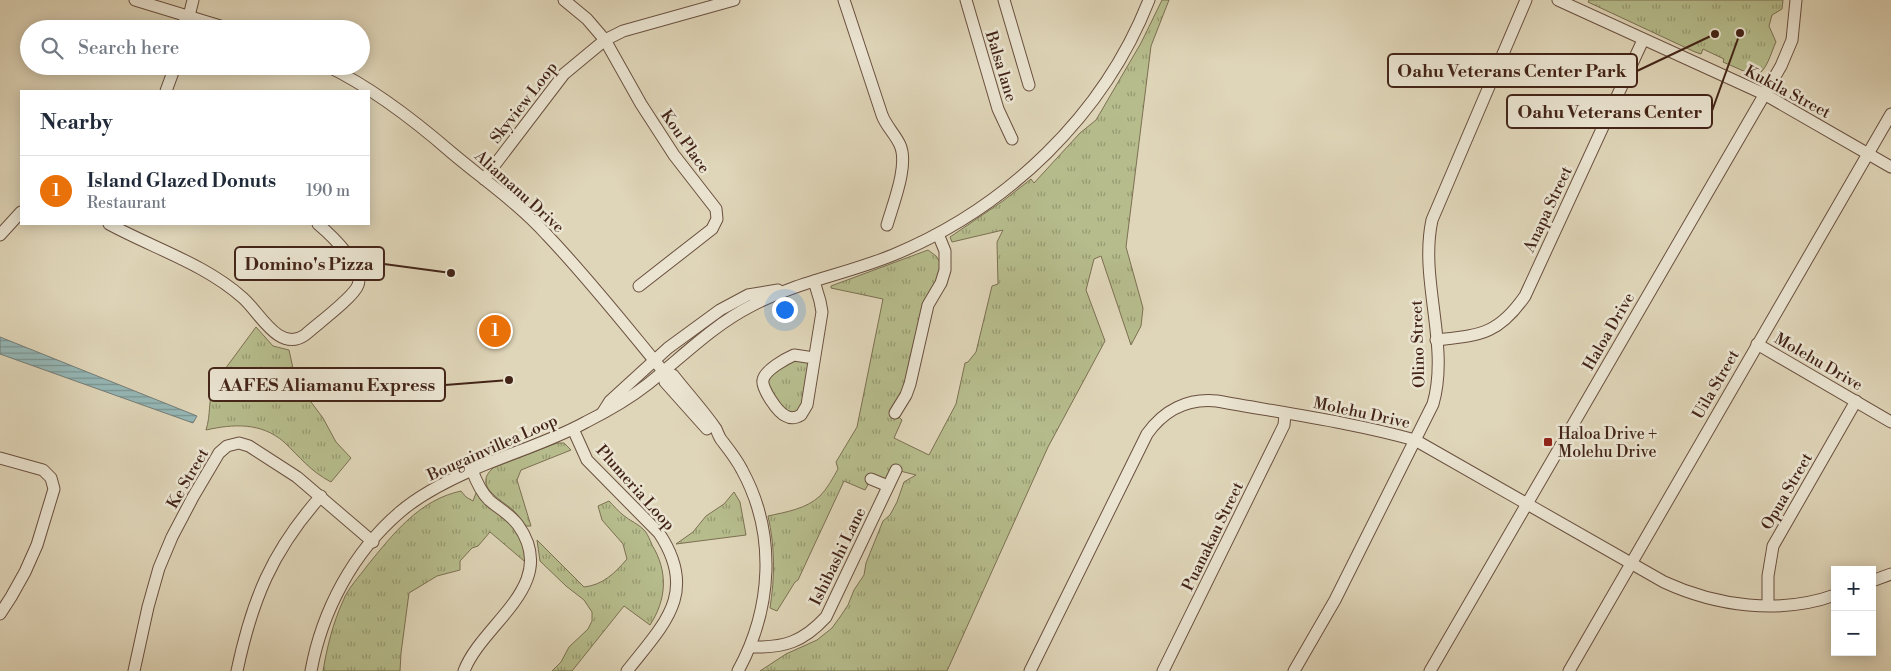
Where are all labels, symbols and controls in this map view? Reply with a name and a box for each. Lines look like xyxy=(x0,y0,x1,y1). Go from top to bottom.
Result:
search box xyxy=(20,20,370,75)
street label: Balsa lane xyxy=(981,28,1021,104)
icon: search xyxy=(38,34,66,62)
text: Search here xyxy=(78,36,179,60)
callout: Oahu Veterans Center Park xyxy=(1388,54,1637,87)
street label: Skyview Loop xyxy=(486,58,562,148)
text: Oahu Veterans Center Park xyxy=(1397,60,1628,83)
street label: Kukila Street xyxy=(1741,61,1834,123)
callout: Oahu Veterans Center xyxy=(1507,95,1712,128)
text: Oahu Veterans Center xyxy=(1518,101,1702,124)
street label: Kou Place xyxy=(656,106,714,177)
text: Nearby xyxy=(40,110,113,136)
street label: Aliamanu Drive xyxy=(470,146,568,237)
street label: Anapa Street xyxy=(1519,163,1577,257)
text: Island Glazed Donuts xyxy=(87,169,276,193)
text: 1 xyxy=(52,181,60,201)
text: 190 m xyxy=(306,181,350,201)
text: Restaurant xyxy=(87,193,166,213)
callout: Domino's Pizza xyxy=(235,247,384,280)
text: Domino's Pizza xyxy=(245,253,374,276)
street label: Haloa Drive xyxy=(1579,289,1639,374)
your location xyxy=(772,297,798,323)
street label: Olino Street xyxy=(1406,299,1430,388)
pin: 1 xyxy=(479,312,511,350)
street label: Molehu Drive xyxy=(1771,329,1866,395)
street label: Uila Street xyxy=(1688,346,1744,423)
callout: AAFES Aliamanu Express xyxy=(209,368,445,401)
text: AAFES Aliamanu Express xyxy=(218,374,436,397)
street label: Molehu Drive xyxy=(1311,393,1412,433)
street label: Bougainvillea Loop xyxy=(423,410,561,486)
place label: Haloa Drive + Molehu Drive xyxy=(1558,424,1657,462)
marker: Haloa Drive + Molehu Drive xyxy=(1542,436,1554,448)
street label: Plumeria Loop xyxy=(591,441,679,535)
street label: Ke Street xyxy=(163,444,213,512)
street label: Opua Street xyxy=(1757,449,1817,534)
street label: Puanakau Street xyxy=(1178,478,1248,594)
street label: Ishibashi Lane xyxy=(806,504,870,609)
map controls xyxy=(1831,566,1876,656)
button: + xyxy=(1831,566,1876,611)
button: − xyxy=(1831,611,1876,656)

